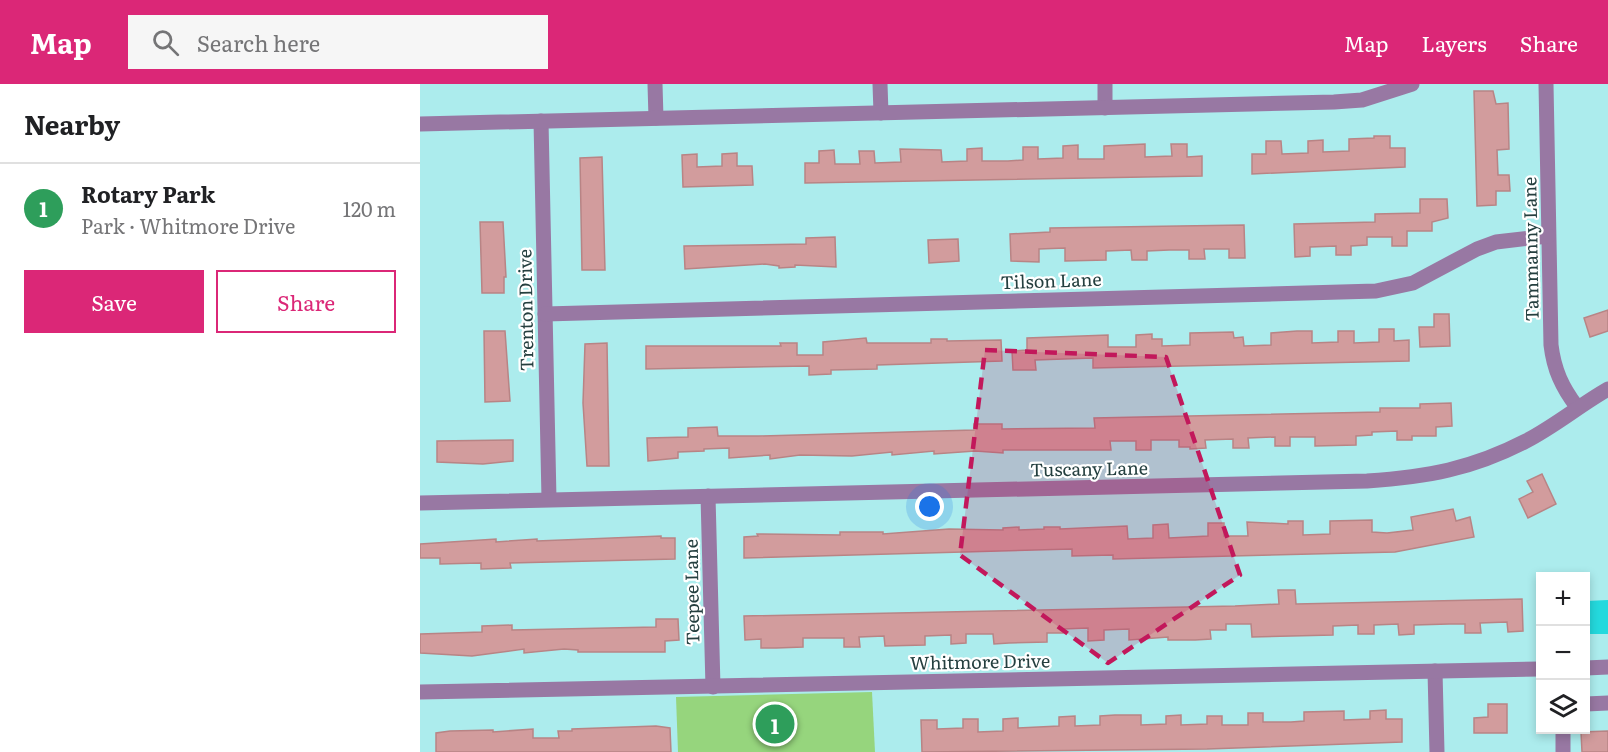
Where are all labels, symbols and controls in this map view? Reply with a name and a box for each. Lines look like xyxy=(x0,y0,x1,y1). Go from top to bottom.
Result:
search box xyxy=(128,15,548,69)
text: Map xyxy=(30,21,92,63)
icon: search xyxy=(149,26,182,59)
text: Search here xyxy=(197,26,320,59)
text: Map xyxy=(1344,27,1389,58)
text: Layers xyxy=(1422,27,1487,58)
text: Share xyxy=(1520,27,1578,58)
text: Nearby xyxy=(24,104,120,143)
street label: Tammanny Lane xyxy=(1515,176,1545,322)
text: Rotary Park xyxy=(81,177,215,210)
text: 1 xyxy=(39,193,48,223)
text: 120 m xyxy=(343,193,396,223)
text: Park · Whitmore Drive xyxy=(81,210,295,240)
street label: Trenton Drive xyxy=(510,249,540,371)
street label: Tilson Lane xyxy=(1000,265,1102,295)
button: Save xyxy=(24,270,204,333)
button: Share xyxy=(216,270,396,333)
street label: Tuscany Lane xyxy=(1030,453,1148,483)
your location xyxy=(915,492,944,521)
street label: Teepee Lane xyxy=(677,539,705,645)
map controls xyxy=(1536,572,1590,734)
button: + xyxy=(1536,572,1590,626)
button: − xyxy=(1536,626,1590,680)
street label: Whitmore Drive xyxy=(910,646,1050,676)
button: layers xyxy=(1536,680,1590,734)
pin: 1 xyxy=(756,702,794,746)

